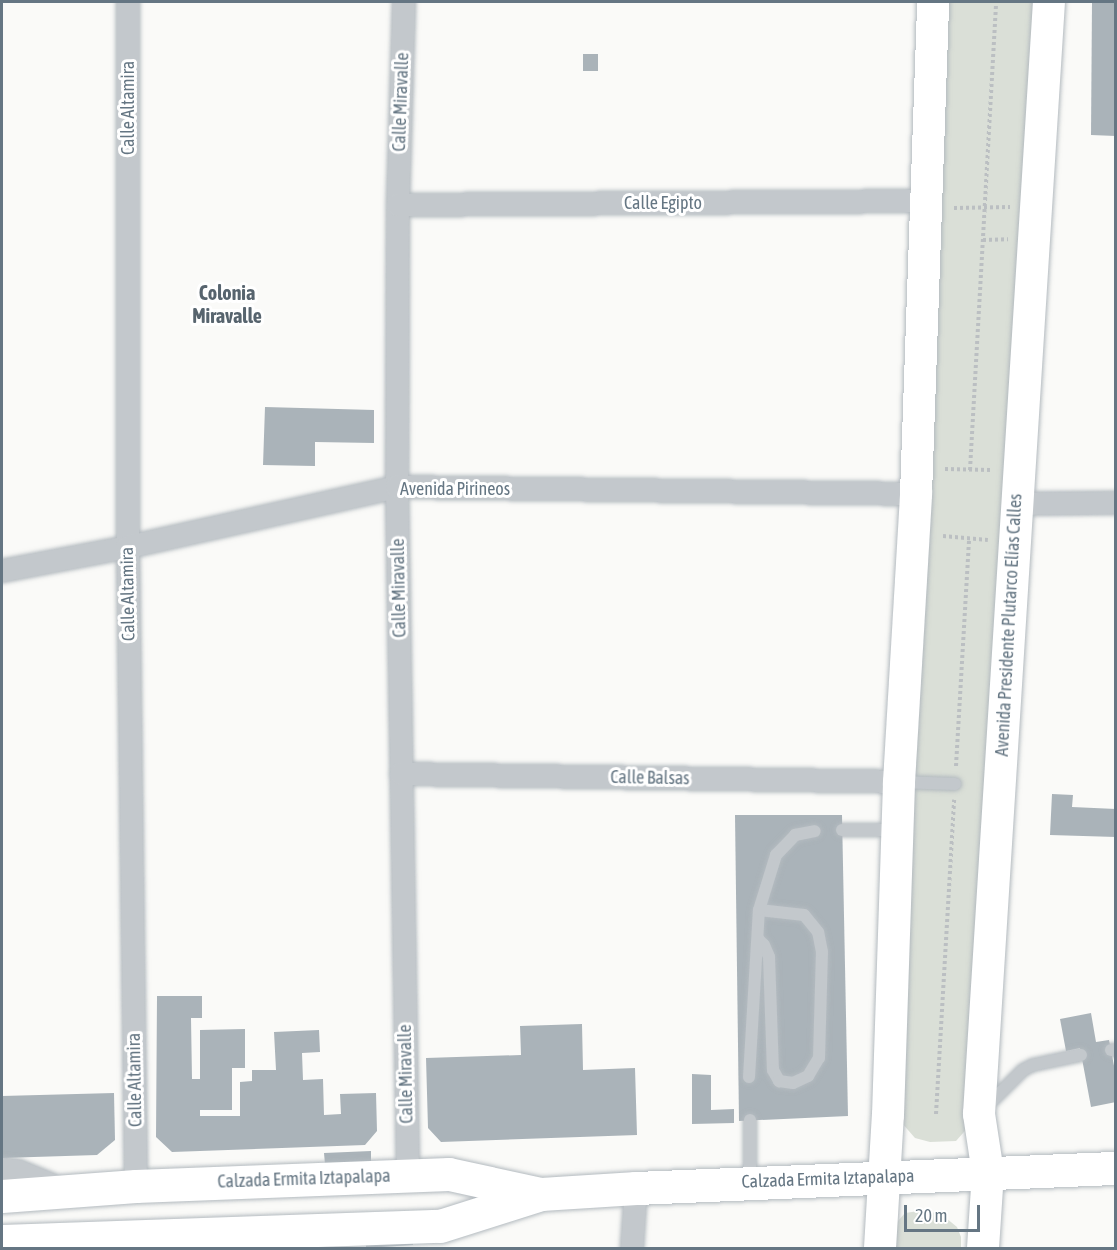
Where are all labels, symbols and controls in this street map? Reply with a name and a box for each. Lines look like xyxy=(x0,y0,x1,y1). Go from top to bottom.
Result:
street label: Calle Miravalle xyxy=(388,52,414,152)
street label: Calle Altamira xyxy=(117,61,139,155)
street label: Calle Egipto xyxy=(624,192,702,214)
district label: Colonia Miravalle xyxy=(192,281,262,328)
street label: Avenida Pirineos xyxy=(400,478,510,500)
street label: Avenida Presidente Plutarco Elías Calles xyxy=(991,493,1027,757)
street label: Calle Miravalle xyxy=(387,538,411,638)
street label: Calle Altamira xyxy=(116,547,140,641)
street label: Calle Balsas xyxy=(610,767,690,789)
street label: Calle Miravalle xyxy=(394,1024,418,1124)
street label: Calle Altamira xyxy=(123,1033,147,1127)
street label: Calzada Ermita Iztapalapa xyxy=(217,1165,391,1193)
street label: Calzada Ermita Iztapalapa xyxy=(741,1165,915,1193)
scale bar xyxy=(907,1193,984,1231)
text: 20 m xyxy=(915,1205,947,1226)

